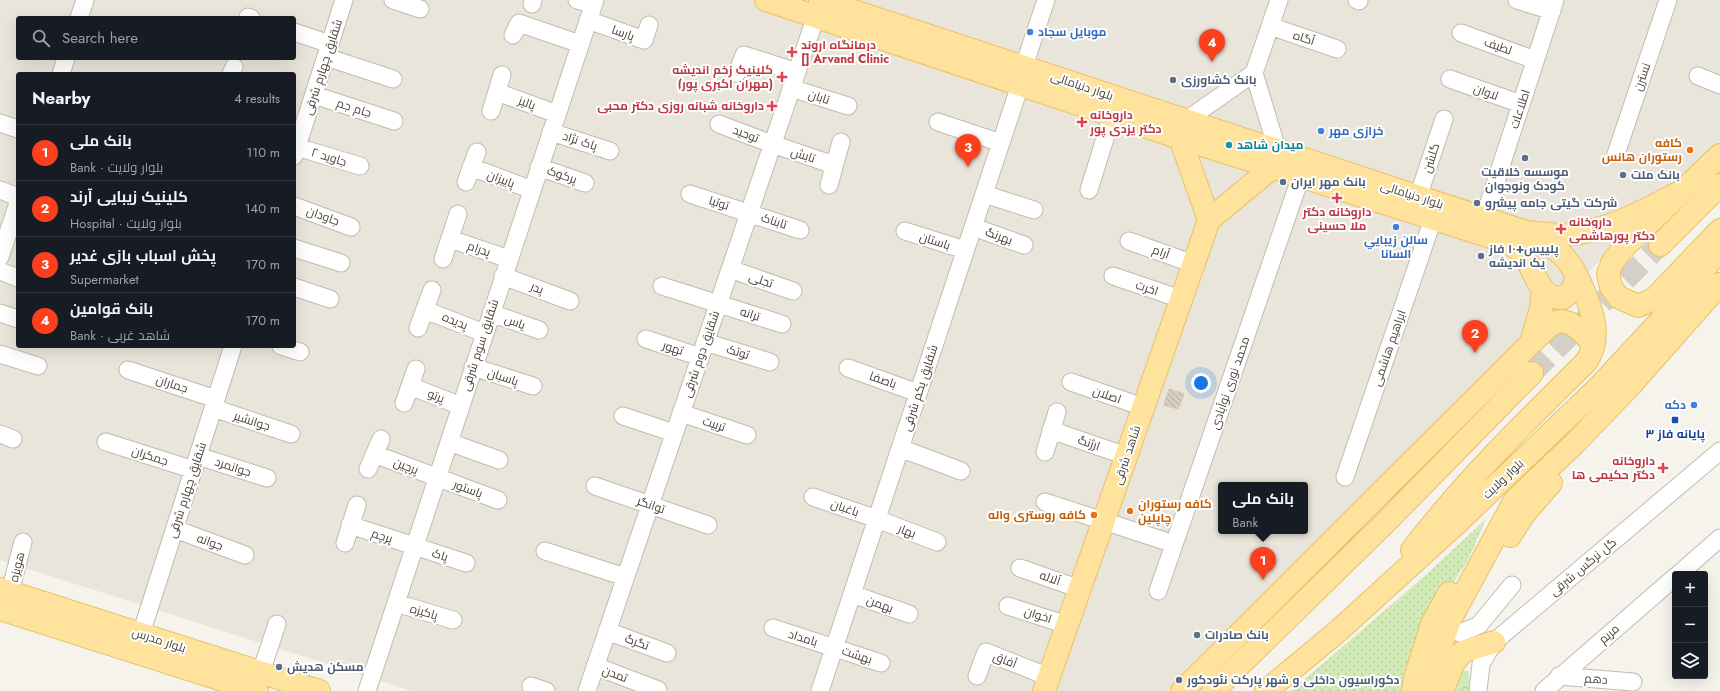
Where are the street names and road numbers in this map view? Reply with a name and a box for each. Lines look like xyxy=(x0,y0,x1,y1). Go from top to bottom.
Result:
street label: شقایق چهارم شرقی xyxy=(299,17,347,117)
street label: پارسا xyxy=(609,21,638,46)
street label: آگاه xyxy=(1291,26,1318,50)
street label: لطیف xyxy=(1482,33,1514,59)
street label: نسترن xyxy=(1629,61,1655,93)
street label: بلوار دنیامالی xyxy=(1048,67,1116,105)
street label: لاوان xyxy=(1471,79,1501,105)
street label: تابان xyxy=(806,85,833,109)
street label: اطلاعات xyxy=(1505,87,1535,131)
street label: پالیز xyxy=(515,91,539,115)
street label: جام جم xyxy=(334,94,374,122)
street label: توحید xyxy=(730,121,762,147)
street label: پاک نژاد xyxy=(560,127,600,155)
street label: گلشن xyxy=(1418,141,1444,175)
street label: جاوید ۲ xyxy=(309,143,349,171)
street label: تابش xyxy=(788,143,818,168)
street label: پرکوک xyxy=(545,161,580,189)
street label: پاییزان xyxy=(485,166,518,193)
street label: بلوار دنیامالی xyxy=(1378,176,1446,214)
street label: توتیا xyxy=(707,191,732,215)
street label: جاودان xyxy=(304,202,342,230)
street label: تابناک xyxy=(759,208,790,234)
street label: بهرنگ xyxy=(983,223,1015,249)
street label: باستان xyxy=(917,228,953,254)
street label: پدرام xyxy=(465,237,494,262)
street label: آرام xyxy=(1150,241,1173,264)
street label: تجلی xyxy=(746,267,776,293)
street label: اخرت xyxy=(1133,276,1161,300)
street label: پدر xyxy=(527,277,547,299)
street label: شقایق سوم شرقی xyxy=(457,297,503,393)
street label: ترانه xyxy=(738,302,763,326)
street label: ابراهیم هاشمی xyxy=(1368,307,1410,389)
street label: پدیده xyxy=(439,308,471,335)
street label: شقایق دوم شرقی xyxy=(678,308,724,400)
street label: یاس xyxy=(502,310,529,334)
street label: محمد نوری نوآبادی xyxy=(1206,334,1254,432)
street label: تهور xyxy=(659,336,687,360)
street label: توتک xyxy=(724,340,752,364)
street label: شقایق یکم شرقی xyxy=(898,342,943,434)
street label: پاسبان xyxy=(485,364,522,391)
street label: باصفا xyxy=(867,367,899,393)
street label: جماران xyxy=(154,370,190,398)
street label: اصلان xyxy=(1090,382,1124,408)
street label: پرتو xyxy=(425,384,448,408)
street label: جوانشیر xyxy=(230,406,273,435)
street label: تربیت xyxy=(700,412,729,436)
street label: شاهد شرقی xyxy=(1108,423,1146,487)
street label: ارژنگ xyxy=(1075,431,1103,455)
street label: شقایق چهارم شرقی xyxy=(163,440,211,540)
street label: جمکران xyxy=(129,442,171,470)
street label: جوانمرد xyxy=(212,453,254,481)
street label: پرچین xyxy=(391,453,422,479)
street label: بلوار ولایت xyxy=(1478,455,1528,503)
street label: پاستور xyxy=(450,475,486,503)
street label: توانگر xyxy=(634,491,668,518)
street label: باغبان xyxy=(828,495,862,521)
street label: بهار xyxy=(895,519,919,543)
street label: پرچم xyxy=(369,524,396,548)
street label: جوانه xyxy=(194,529,226,555)
street label: گل نرگس شرقی xyxy=(1546,534,1620,600)
street label: پاک xyxy=(430,544,451,566)
street label: هویزه xyxy=(5,550,29,584)
street label: آلاله xyxy=(1037,566,1064,590)
street label: بهمن xyxy=(864,591,896,617)
street label: پاکیزه xyxy=(408,599,441,625)
street label: اخوان xyxy=(1022,602,1054,628)
street label: مریم xyxy=(1595,620,1623,648)
street label: بلوار مدرس xyxy=(130,623,188,657)
street label: بامداد xyxy=(786,625,820,651)
street label: تگرگ xyxy=(622,629,652,655)
street label: بهشت xyxy=(839,641,875,669)
street label: آفاق xyxy=(990,647,1020,673)
street label: تمدن xyxy=(600,661,631,687)
street label: دهم xyxy=(1584,669,1608,689)

